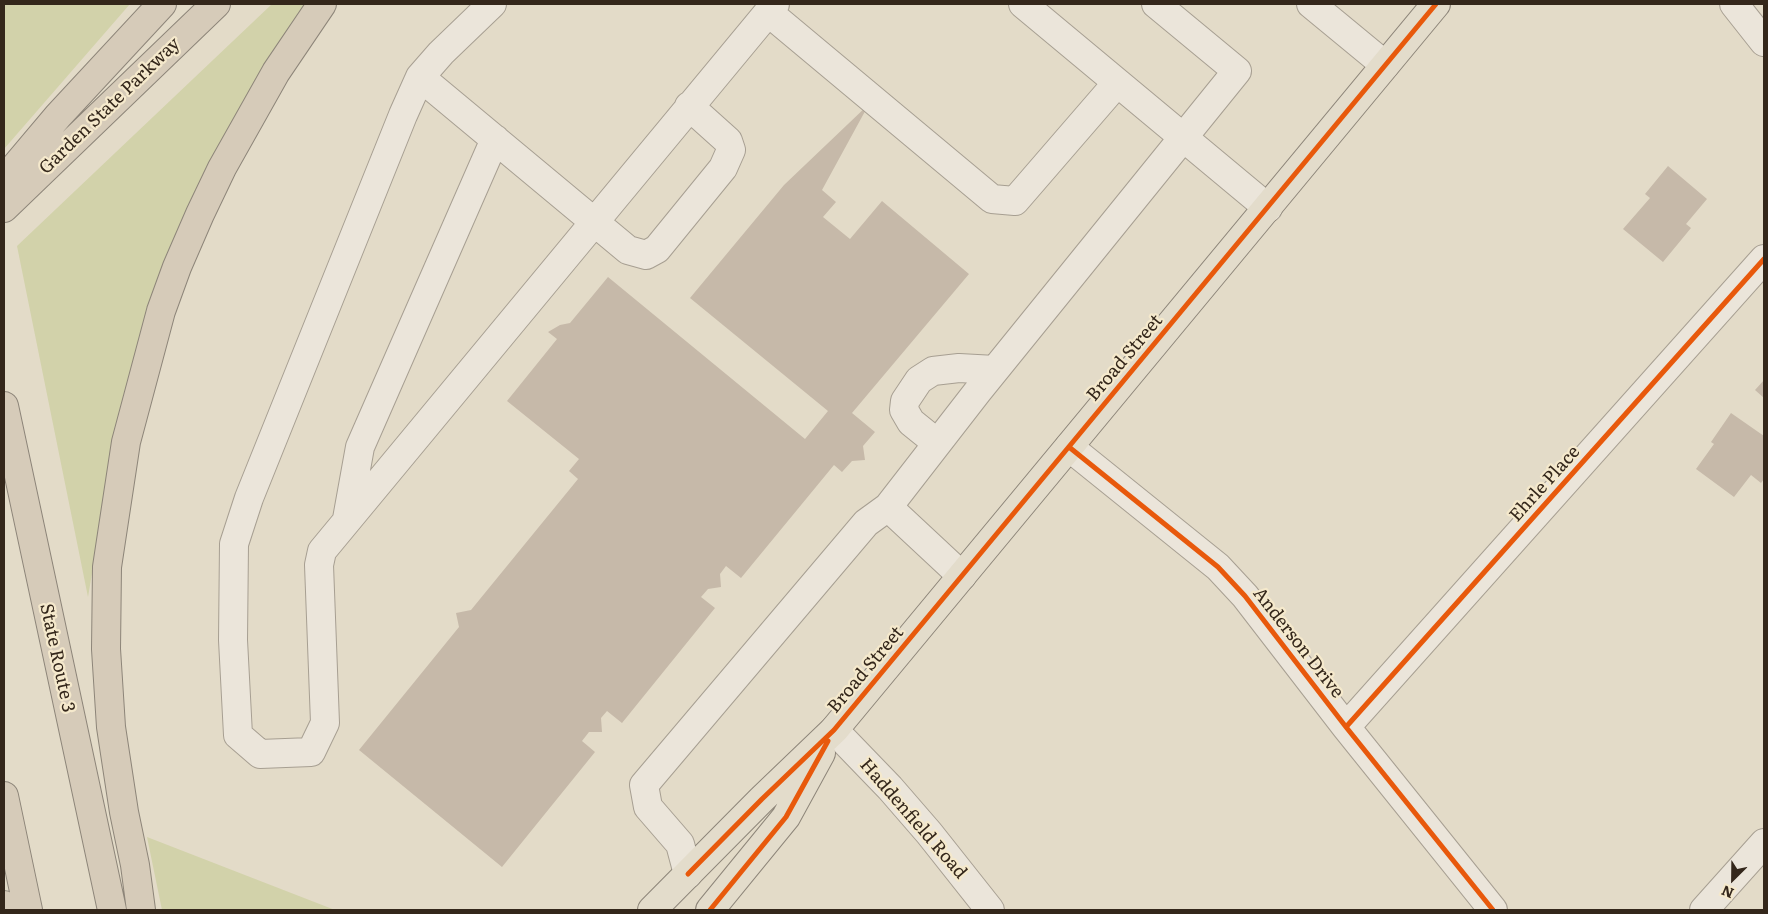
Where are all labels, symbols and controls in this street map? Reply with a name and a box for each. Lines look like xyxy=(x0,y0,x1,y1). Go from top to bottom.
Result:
street label: Garden State Parkway xyxy=(35,33,185,179)
street label: Broad Street xyxy=(1083,310,1167,406)
street label: Ehrle Place xyxy=(1505,442,1585,526)
street label: Anderson Drive xyxy=(1248,583,1348,703)
street label: State Route 3 xyxy=(35,602,79,714)
street label: Broad Street xyxy=(824,622,908,718)
street label: Haddenfield Road xyxy=(855,754,971,884)
north arrow xyxy=(1708,854,1758,904)
text: N xyxy=(1718,881,1736,904)

